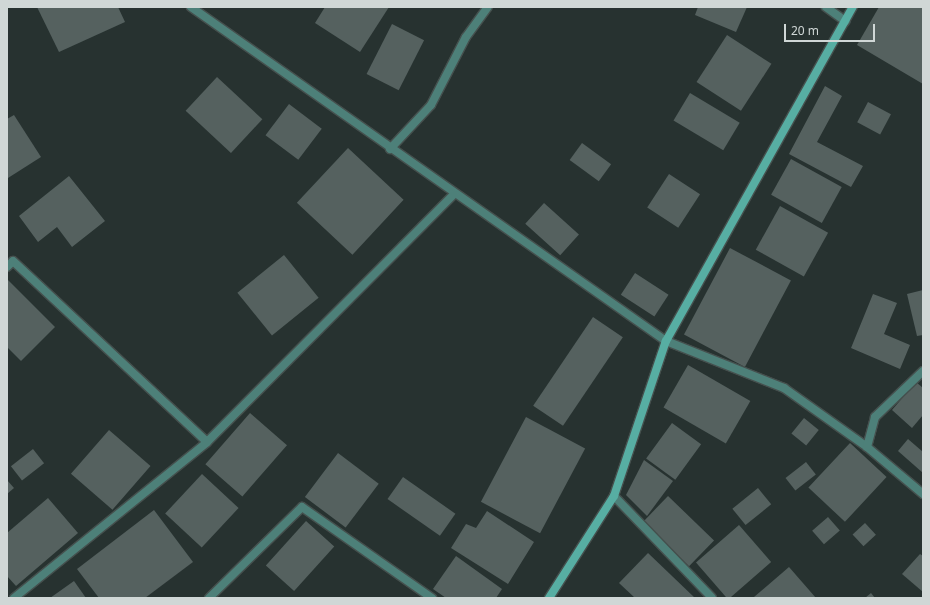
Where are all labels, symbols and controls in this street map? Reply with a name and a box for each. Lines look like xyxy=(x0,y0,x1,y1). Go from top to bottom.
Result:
scale bar xyxy=(786,16,877,42)
text: 20 m xyxy=(791,22,819,39)

